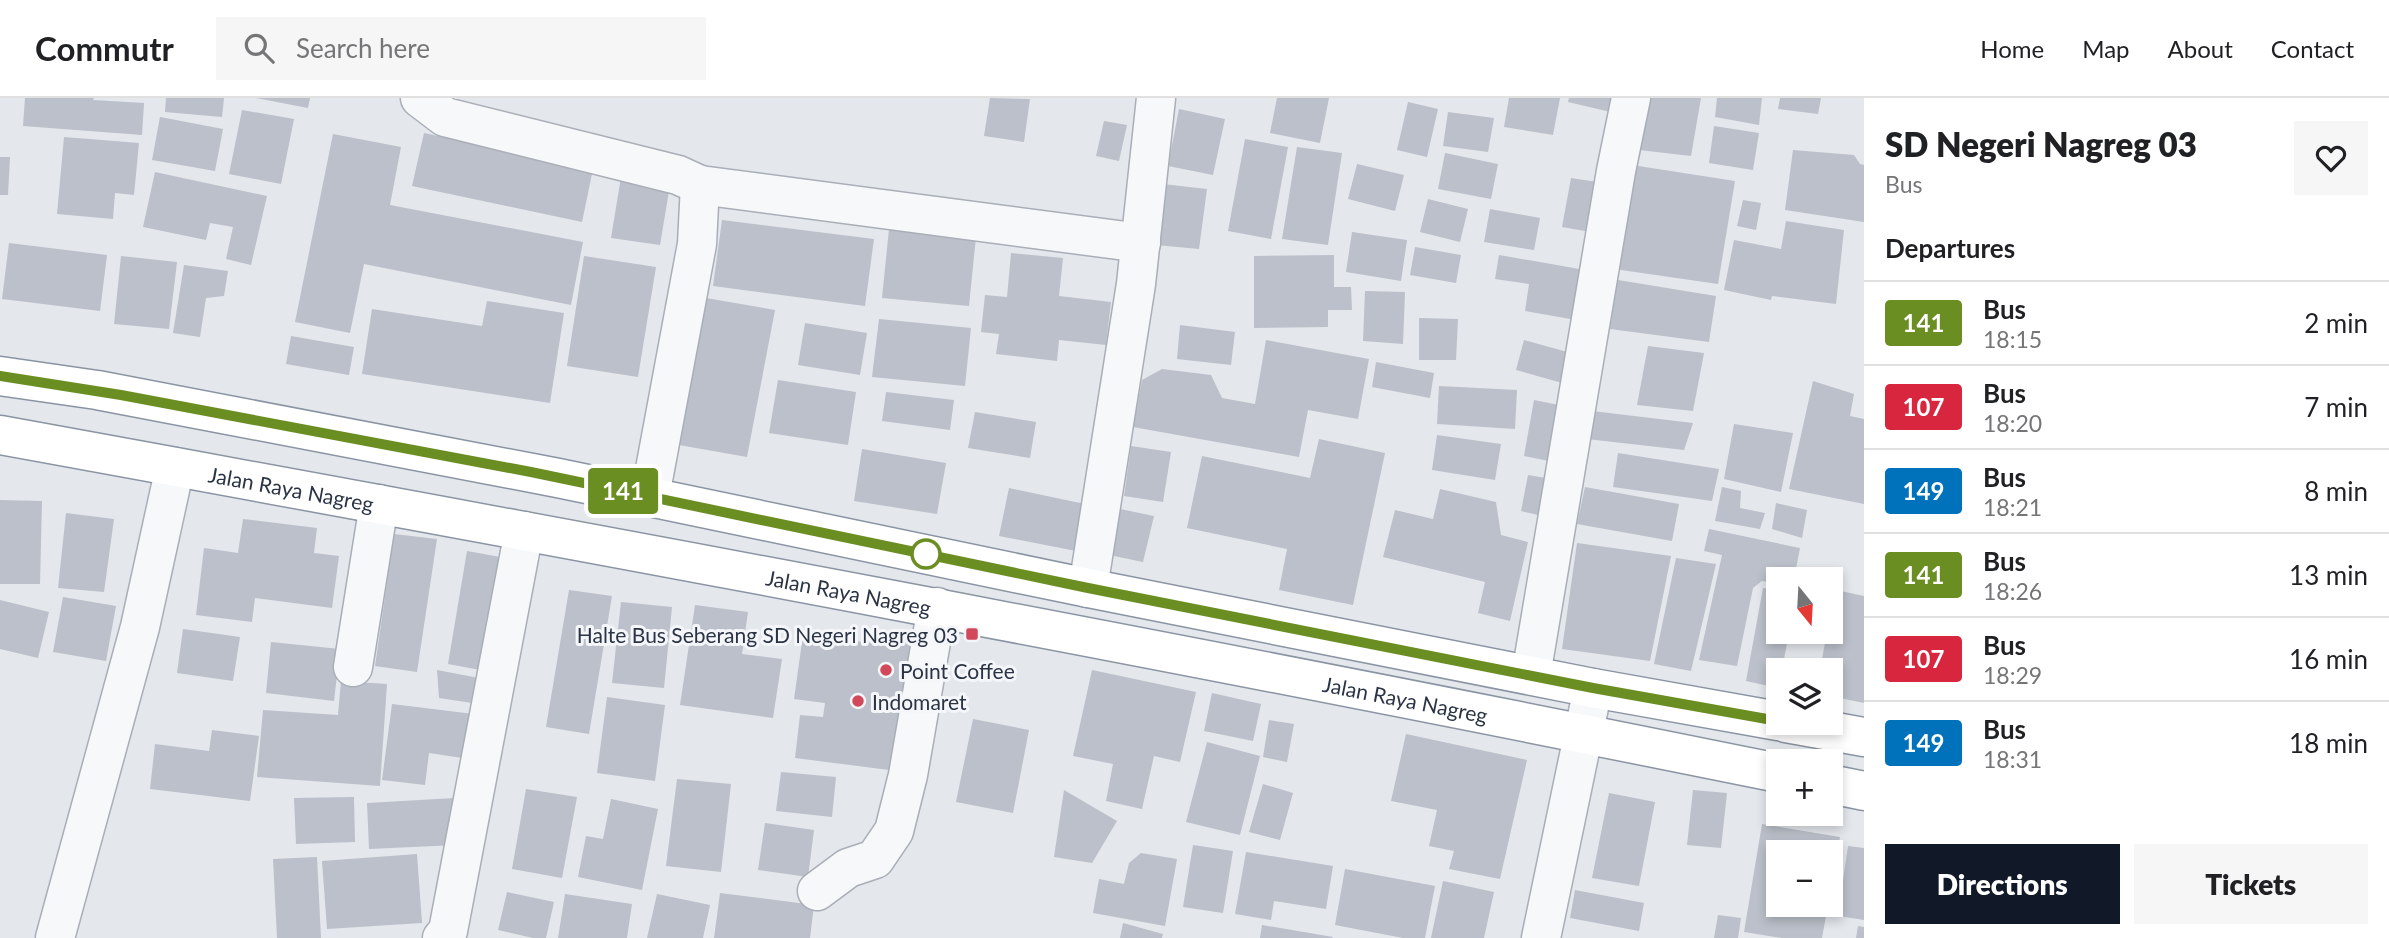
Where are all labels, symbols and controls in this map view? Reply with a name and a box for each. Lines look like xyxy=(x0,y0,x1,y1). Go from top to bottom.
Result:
search box xyxy=(216,17,706,80)
text: Commutr xyxy=(35,28,174,68)
icon: search xyxy=(240,29,278,67)
text: Search here xyxy=(296,32,430,64)
text: Home xyxy=(1980,34,2044,63)
text: Map xyxy=(2082,34,2130,63)
text: About xyxy=(2168,34,2233,63)
text: Contact xyxy=(2271,34,2354,63)
button: heart xyxy=(2294,121,2368,195)
text: SD Negeri Nagreg 03 xyxy=(1885,124,2197,164)
text: Bus xyxy=(1885,170,1922,198)
text: Departures xyxy=(1885,232,2015,264)
text: Bus xyxy=(1983,293,2026,325)
text: 2 min xyxy=(2304,307,2368,339)
text: 141 xyxy=(1903,308,1944,337)
text: 18:15 xyxy=(1983,325,2042,353)
text: Bus xyxy=(1983,377,2026,409)
text: 7 min xyxy=(2304,391,2368,423)
text: 107 xyxy=(1903,392,1944,421)
text: 18:20 xyxy=(1983,409,2042,437)
street label: Jalan Raya Nagreg xyxy=(207,461,376,516)
text: Bus xyxy=(1983,461,2026,493)
line badge: 141 xyxy=(583,468,663,514)
text: 8 min xyxy=(2304,475,2368,507)
text: 141 xyxy=(602,476,644,505)
text: 149 xyxy=(1903,476,1944,505)
text: 18:21 xyxy=(1983,493,2042,521)
unlabelled marker xyxy=(911,539,941,569)
text: Bus xyxy=(1983,545,2026,577)
text: 13 min xyxy=(2289,559,2368,591)
text: 141 xyxy=(1903,560,1944,589)
street label: Jalan Raya Nagreg xyxy=(764,564,933,620)
north arrow xyxy=(1766,567,1843,644)
map controls xyxy=(1766,567,1843,917)
text: 18:26 xyxy=(1983,577,2042,605)
place label: Halte Bus Seberang SD Negeri Nagreg 03 xyxy=(577,622,958,647)
marker: Halte Bus Seberang SD Negeri Nagreg 03 xyxy=(964,626,980,642)
text: Bus xyxy=(1983,629,2026,661)
text: 16 min xyxy=(2289,643,2368,675)
text: 107 xyxy=(1903,644,1944,673)
place label: Point Coffee xyxy=(900,658,1015,683)
button: layers xyxy=(1766,658,1843,735)
text: 18:29 xyxy=(1983,661,2042,689)
marker: Point Coffee xyxy=(878,662,894,678)
street label: Jalan Raya Nagreg xyxy=(1321,670,1490,727)
place label: Indomaret xyxy=(872,689,967,714)
marker: Indomaret xyxy=(850,693,866,709)
text: Bus xyxy=(1983,713,2026,745)
text: 18 min xyxy=(2289,727,2368,759)
text: 149 xyxy=(1903,728,1944,757)
text: 18:31 xyxy=(1983,745,2042,773)
button: + xyxy=(1766,749,1843,826)
button: − xyxy=(1766,840,1843,917)
button: Directions xyxy=(1885,844,2120,924)
button: Tickets xyxy=(2134,844,2368,924)

